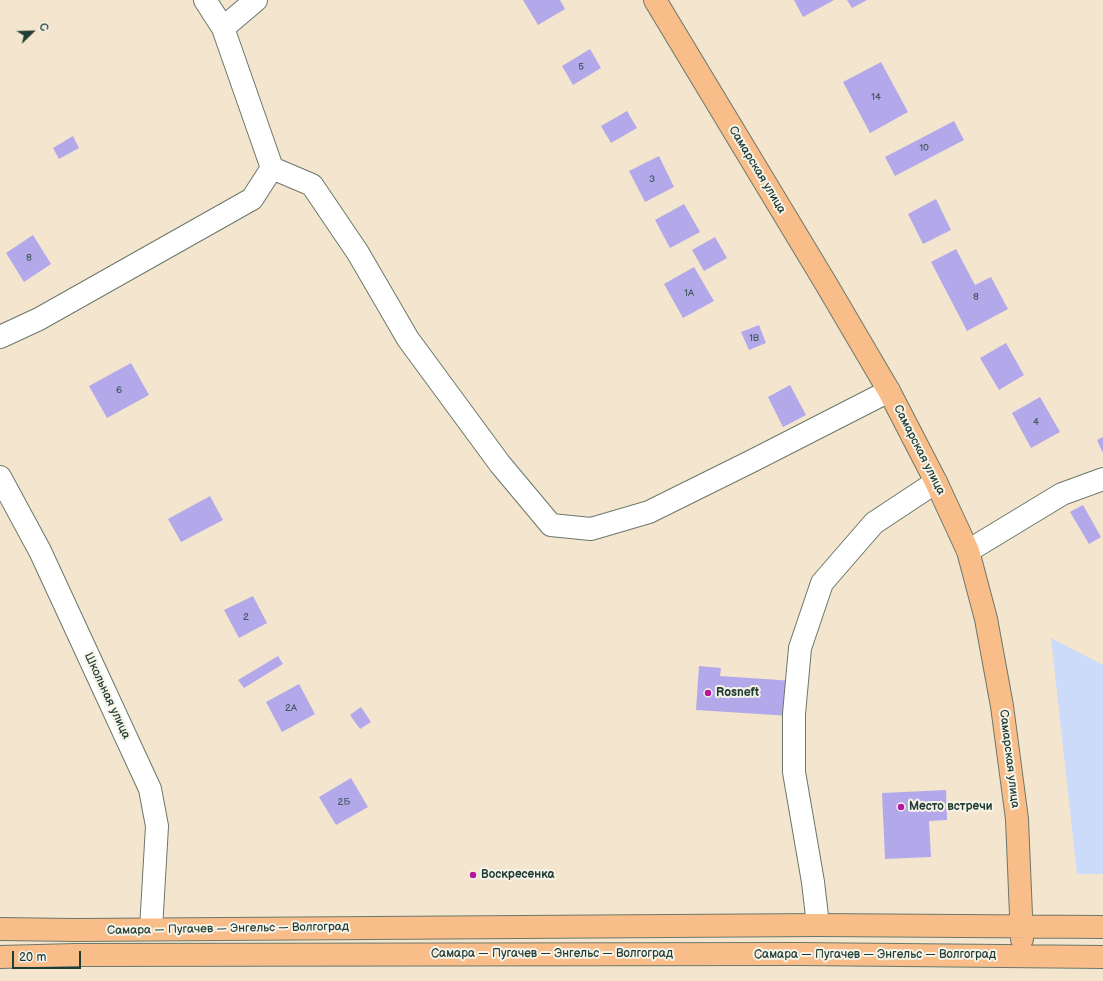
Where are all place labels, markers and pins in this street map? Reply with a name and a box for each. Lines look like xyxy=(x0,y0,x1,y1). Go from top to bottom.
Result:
place label: Rosneft xyxy=(716,686,759,700)
marker: Rosneft xyxy=(703,688,713,698)
place label: Место встречи xyxy=(909,800,993,814)
marker: Место встречи xyxy=(896,802,906,812)
place label: Воскресенка xyxy=(481,868,555,882)
marker: Воскресенка xyxy=(468,870,478,880)

